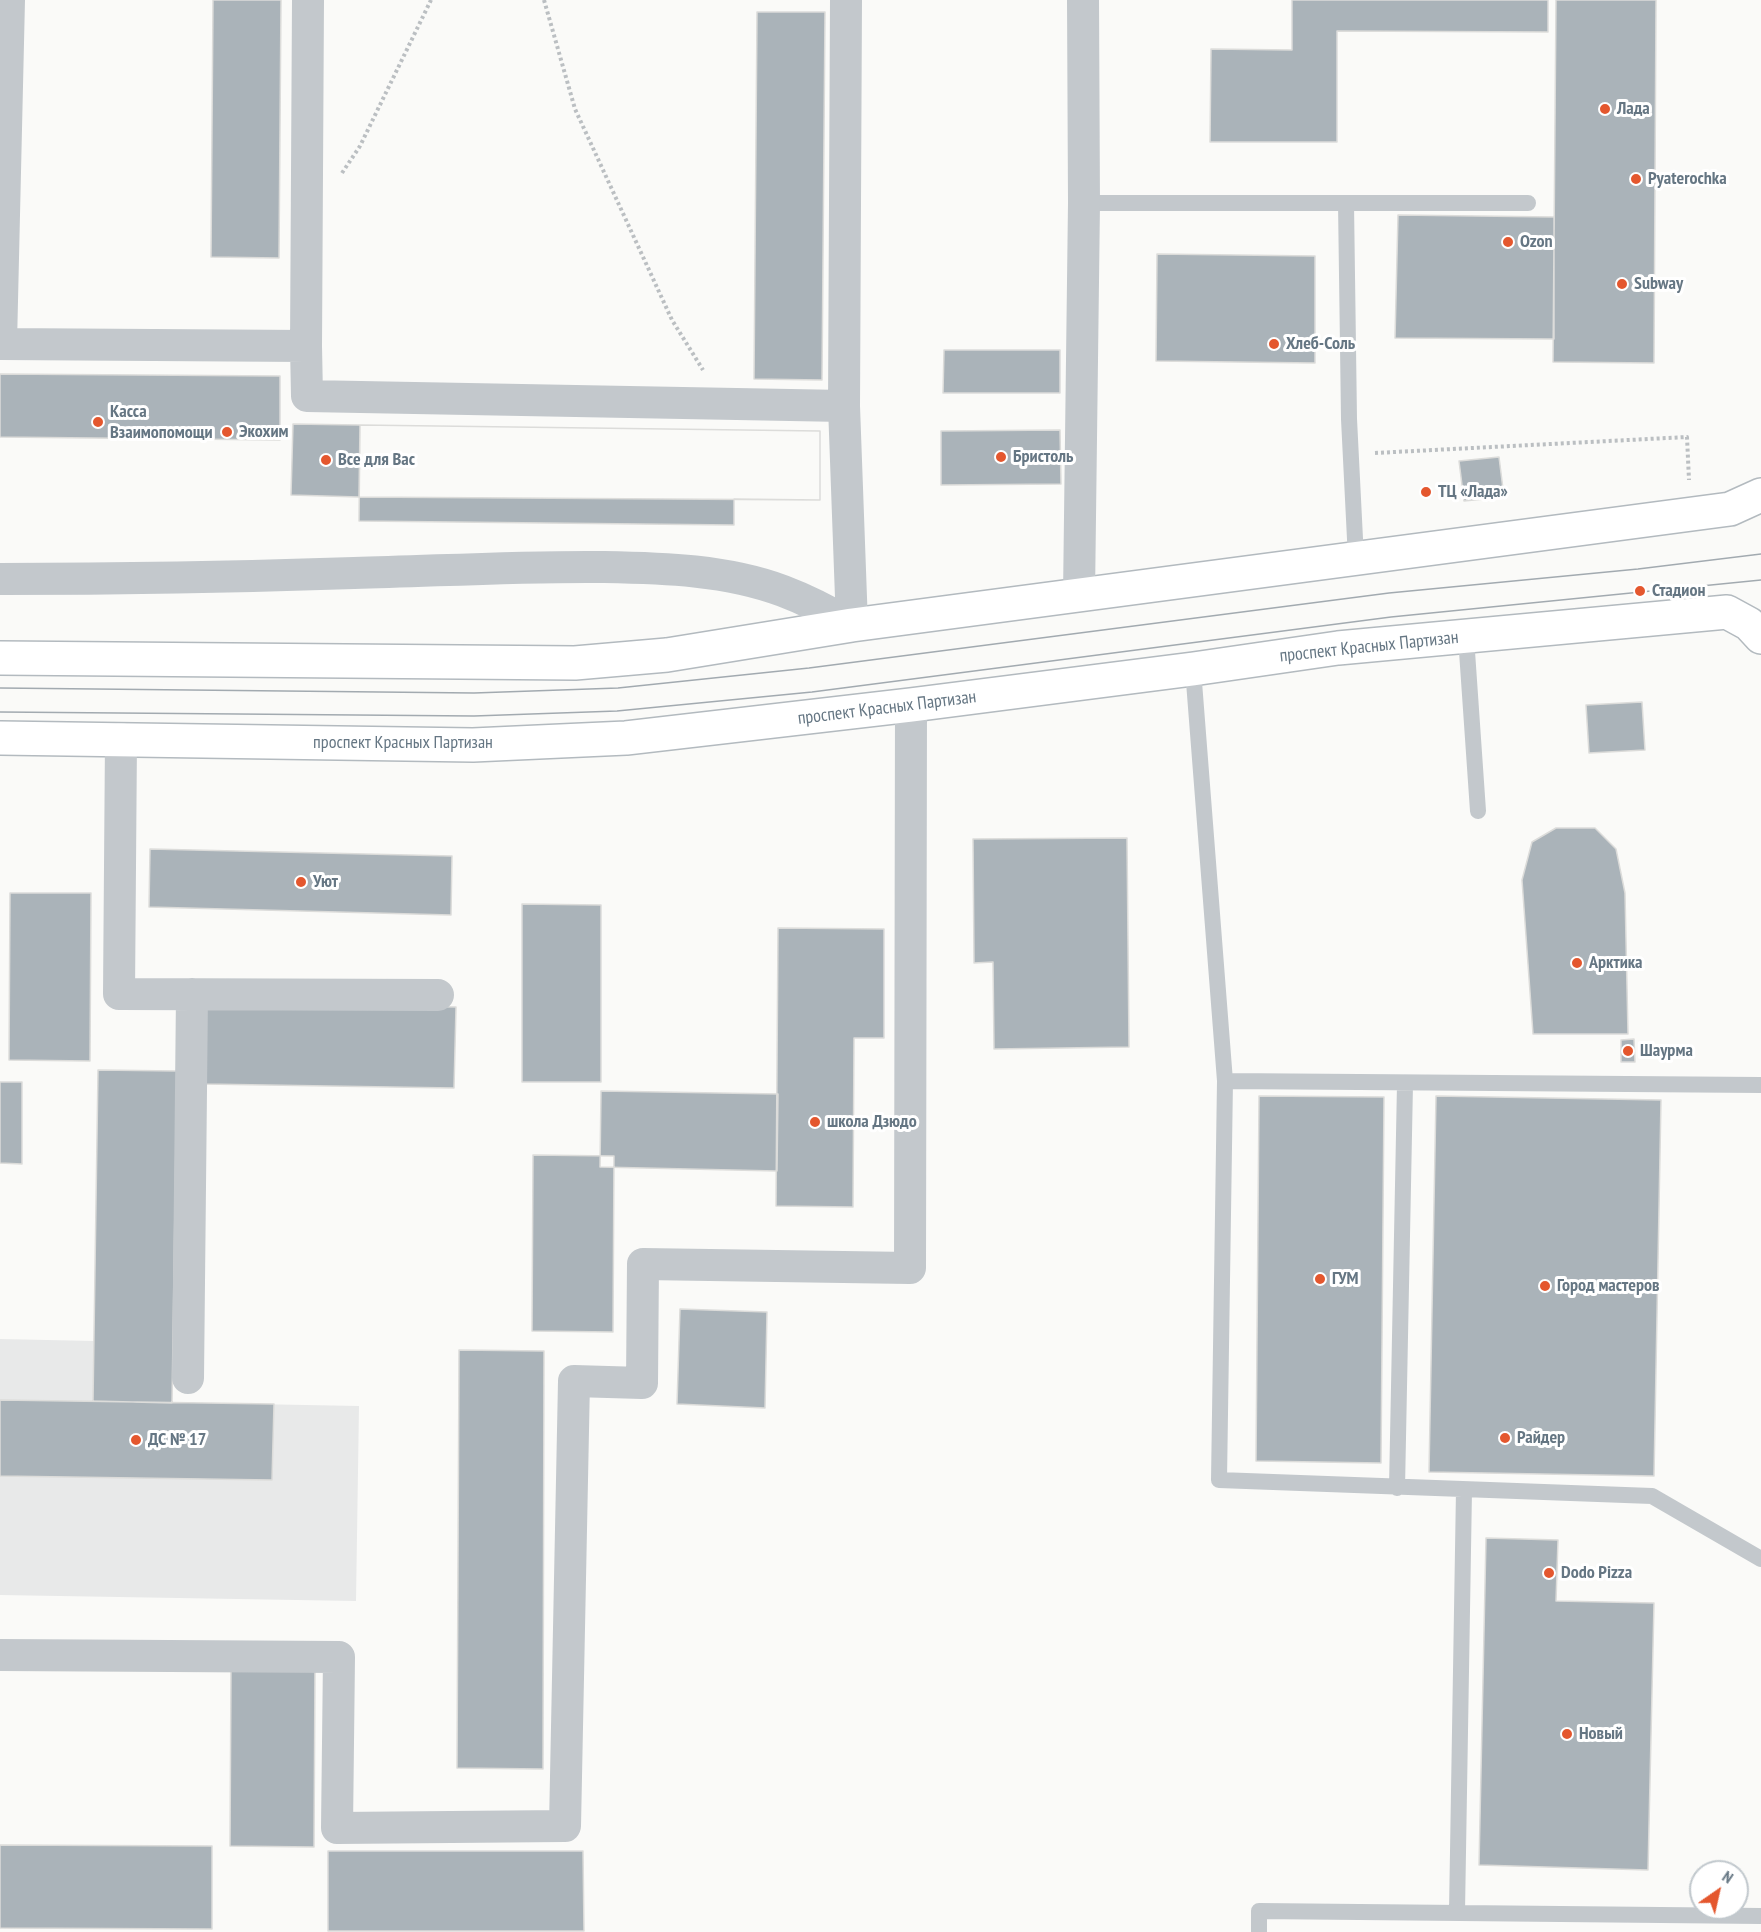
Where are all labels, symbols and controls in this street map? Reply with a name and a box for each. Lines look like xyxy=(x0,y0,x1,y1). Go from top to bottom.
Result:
place label: Лада xyxy=(1617,98,1650,120)
marker: Лада xyxy=(1598,102,1612,116)
place label: Pyaterochka xyxy=(1648,168,1727,190)
marker: Pyaterochka xyxy=(1629,172,1643,186)
place label: Ozon xyxy=(1520,231,1553,253)
marker: Ozon xyxy=(1501,235,1515,249)
place label: Subway xyxy=(1634,273,1683,295)
marker: Subway xyxy=(1615,277,1629,291)
place label: Хлеб-Соль xyxy=(1286,333,1355,355)
marker: Хлеб-Соль xyxy=(1267,337,1281,351)
place label: Касса Взаимопомощи xyxy=(110,401,213,444)
marker: Касса Взаимопомощи xyxy=(91,415,105,429)
place label: Экохим xyxy=(239,421,289,443)
marker: Экохим xyxy=(220,425,234,439)
place label: Бристоль xyxy=(1013,446,1073,468)
place label: Все для Вас xyxy=(338,449,415,471)
marker: Бристоль xyxy=(994,450,1008,464)
marker: Все для Вас xyxy=(319,453,333,467)
place label: ТЦ «Лада» xyxy=(1438,481,1508,503)
marker: ТЦ «Лада» xyxy=(1419,485,1433,499)
place label: Стадион xyxy=(1652,580,1705,602)
marker: Стадион xyxy=(1633,584,1647,598)
street label: проспект Красных Партизан xyxy=(1278,627,1460,667)
street label: проспект Красных Партизан xyxy=(796,686,978,730)
street label: проспект Красных Партизан xyxy=(313,732,493,754)
place label: Уют xyxy=(313,871,338,893)
marker: Уют xyxy=(294,875,308,889)
place label: Арктика xyxy=(1589,952,1643,974)
marker: Арктика xyxy=(1570,956,1584,970)
place label: Шаурма xyxy=(1640,1040,1693,1062)
marker: Шаурма xyxy=(1621,1044,1635,1058)
place label: школа Дзюдо xyxy=(827,1111,917,1133)
marker: школа Дзюдо xyxy=(808,1115,822,1129)
place label: ГУМ xyxy=(1332,1268,1358,1290)
marker: ГУМ xyxy=(1313,1272,1327,1286)
place label: Город мастеров xyxy=(1557,1275,1660,1297)
marker: Город мастеров xyxy=(1538,1279,1552,1293)
place label: Райдер xyxy=(1517,1427,1565,1449)
place label: ДС № 17 xyxy=(148,1429,206,1451)
marker: Райдер xyxy=(1498,1431,1512,1445)
marker: ДС № 17 xyxy=(129,1433,143,1447)
place label: Dodo Pizza xyxy=(1561,1562,1632,1584)
marker: Dodo Pizza xyxy=(1542,1566,1556,1580)
place label: Новый xyxy=(1579,1723,1623,1745)
marker: Новый xyxy=(1560,1727,1574,1741)
north arrow xyxy=(1689,1860,1749,1920)
text: N xyxy=(1719,1866,1737,1887)

